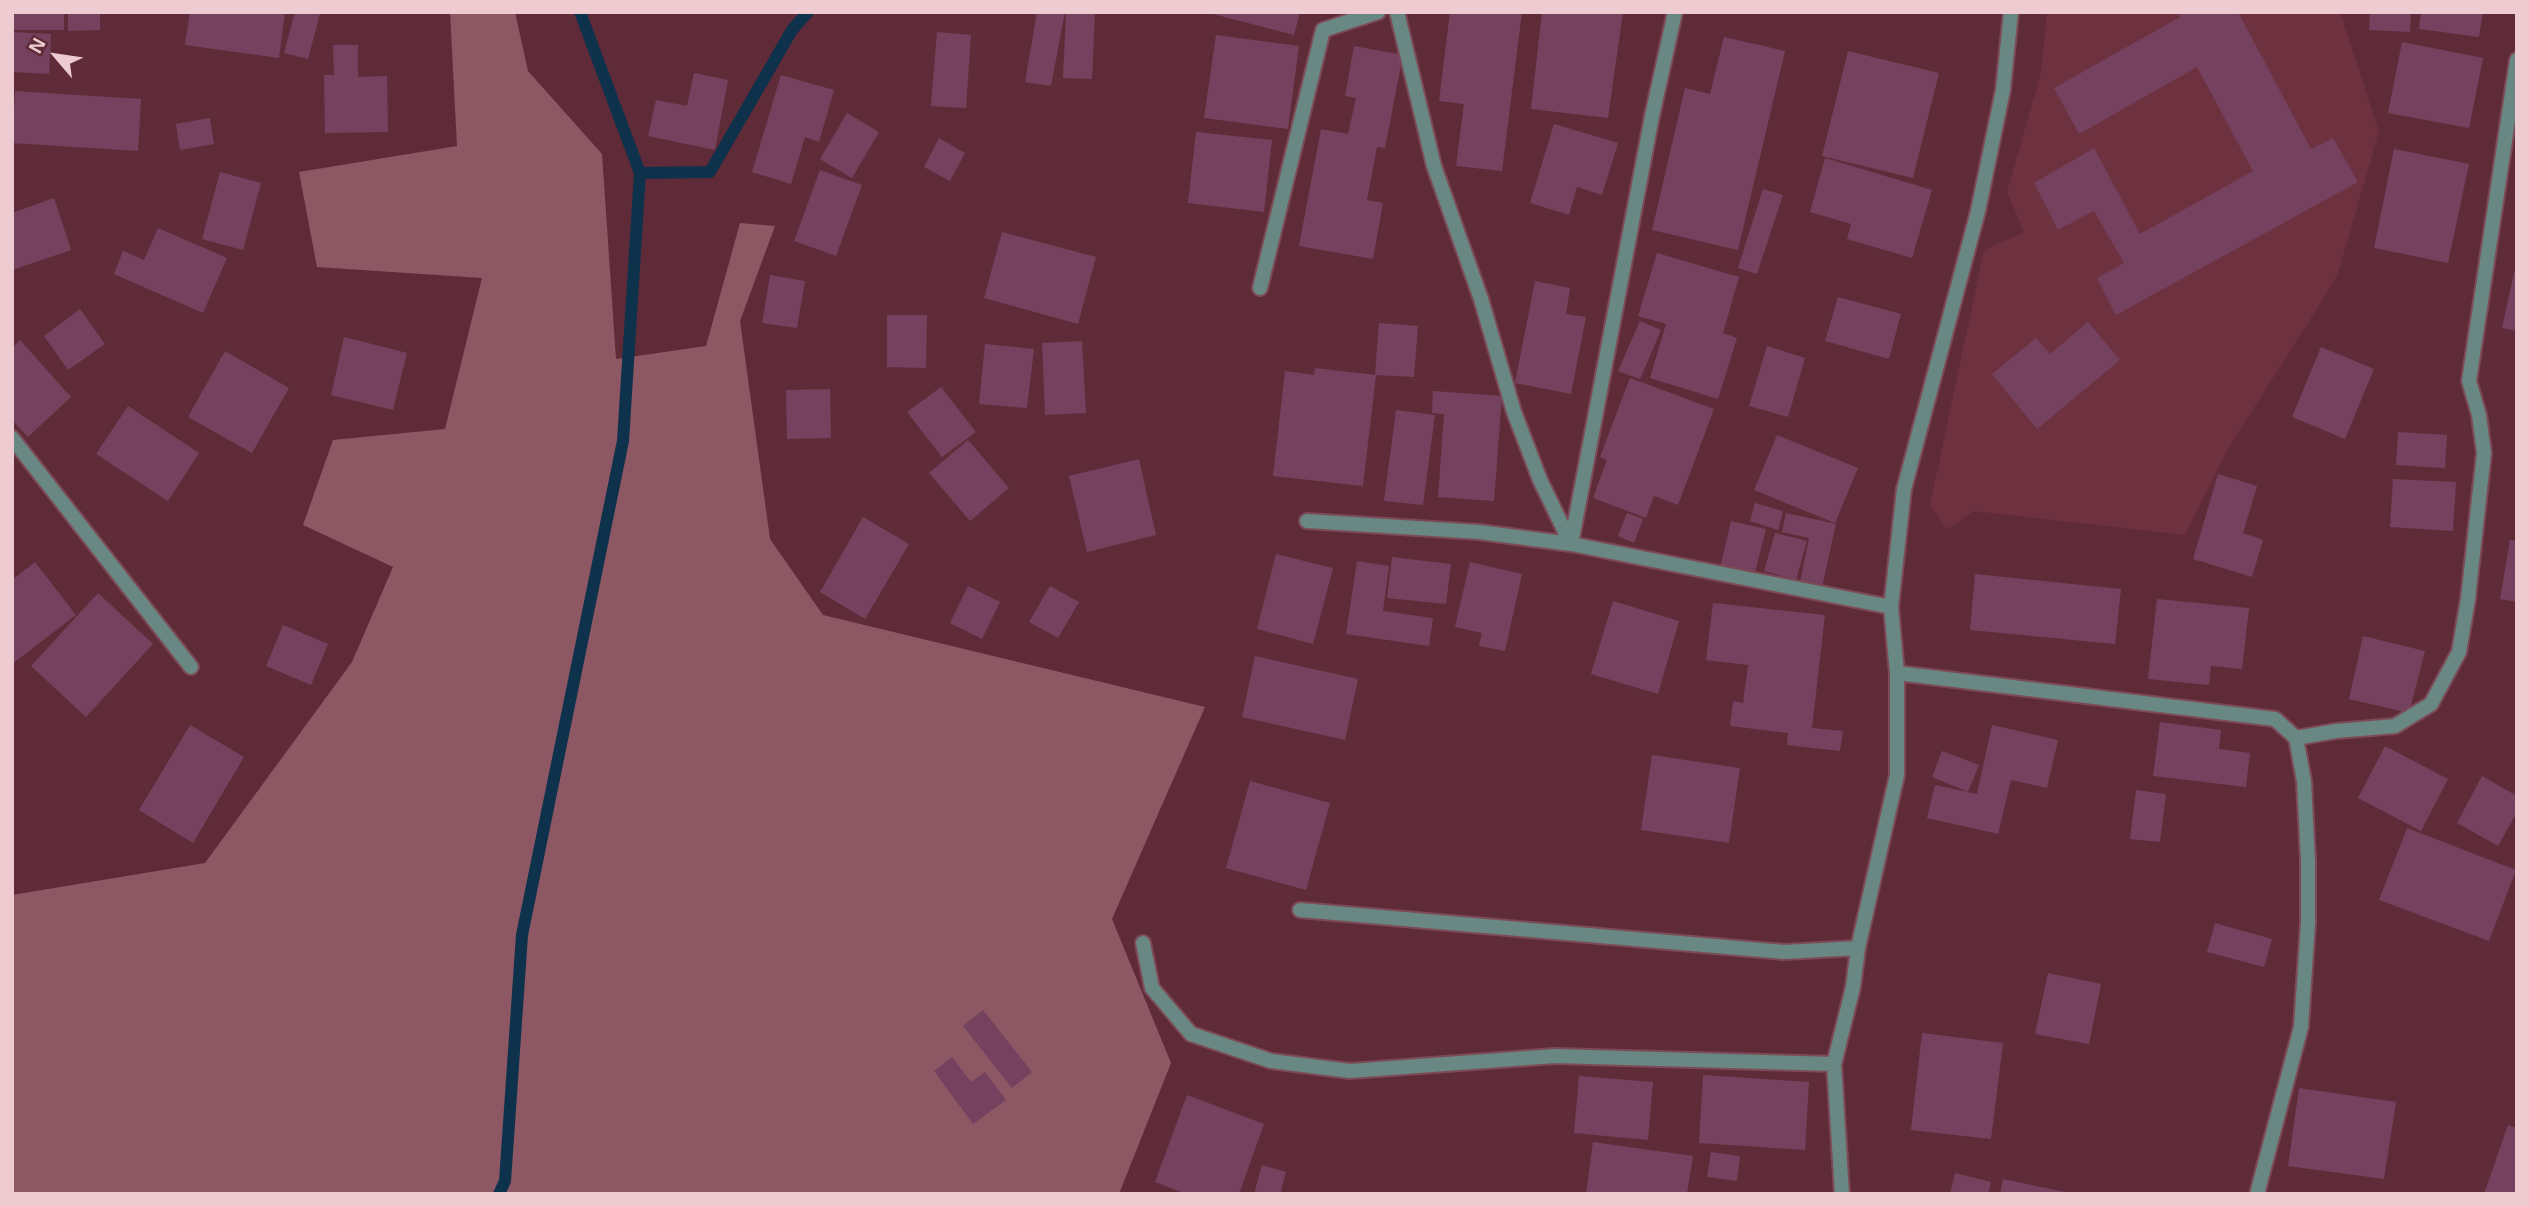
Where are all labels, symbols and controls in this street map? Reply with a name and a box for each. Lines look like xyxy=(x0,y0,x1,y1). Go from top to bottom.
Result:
north arrow xyxy=(21,21,91,91)
text: N xyxy=(25,34,50,57)

